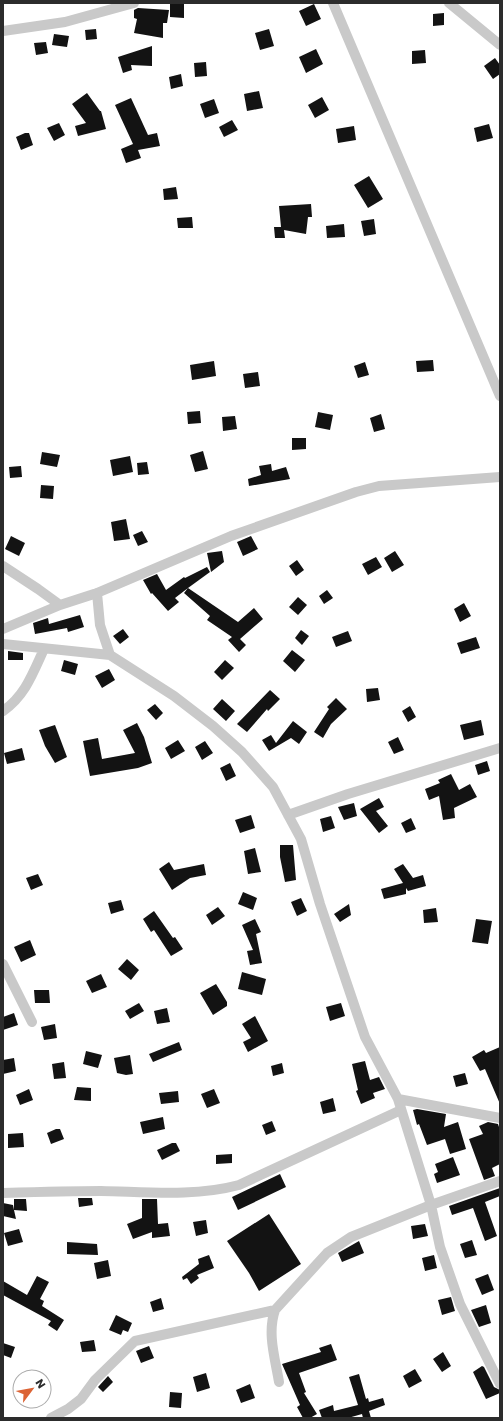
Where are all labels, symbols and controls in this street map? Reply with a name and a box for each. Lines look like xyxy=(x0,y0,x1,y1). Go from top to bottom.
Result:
north arrow xyxy=(12,1369,52,1409)
text: N xyxy=(32,1376,49,1391)

